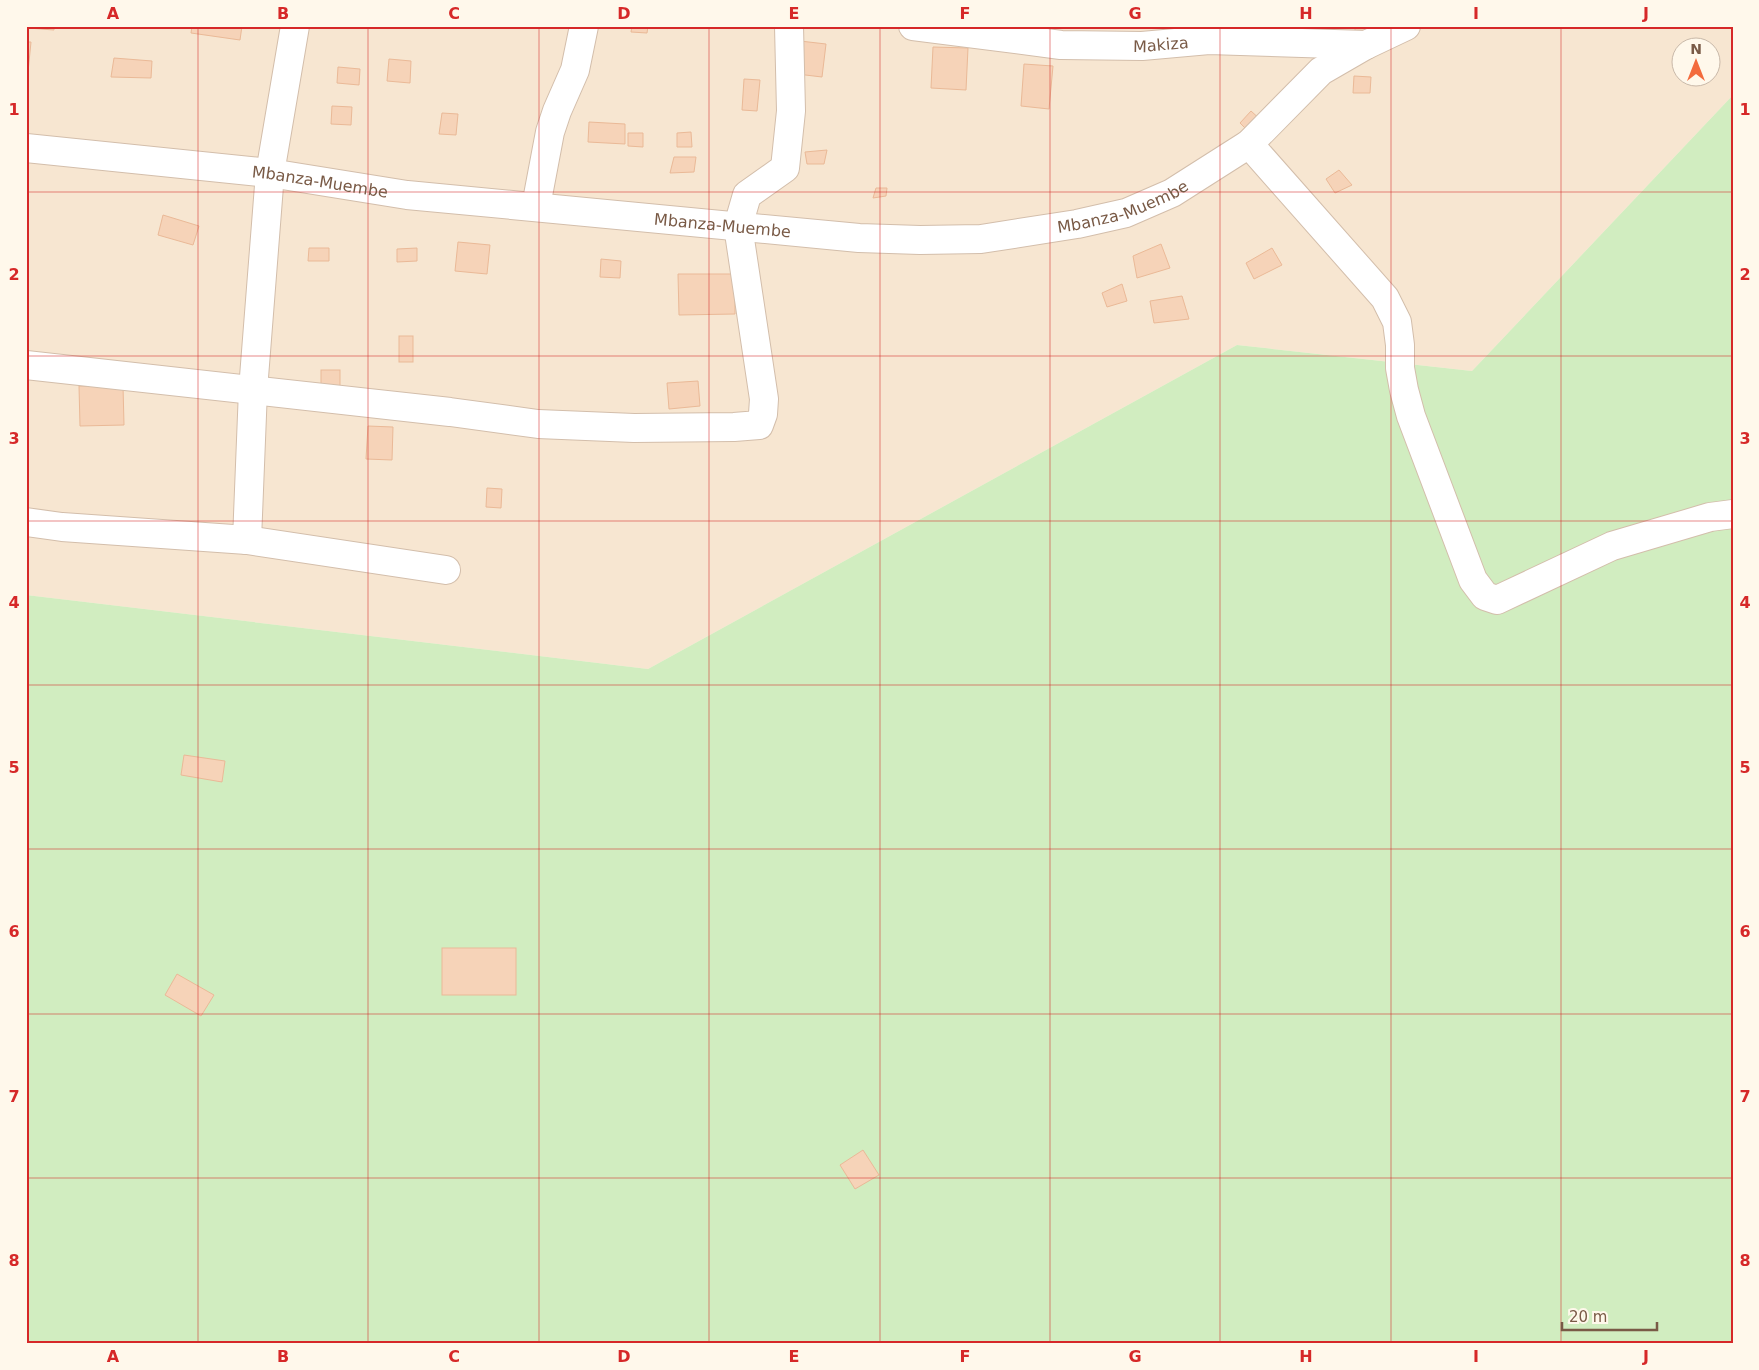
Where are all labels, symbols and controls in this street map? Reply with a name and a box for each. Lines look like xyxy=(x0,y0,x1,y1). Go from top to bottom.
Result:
text: A xyxy=(107,4,120,23)
text: B xyxy=(277,4,289,23)
text: C xyxy=(448,4,460,23)
text: D xyxy=(617,4,631,23)
text: E xyxy=(789,4,799,23)
text: F xyxy=(960,4,970,23)
text: G xyxy=(1128,4,1142,23)
text: H xyxy=(1299,4,1313,23)
text: I xyxy=(1473,4,1479,23)
text: J xyxy=(1642,4,1649,23)
street label: Makiza xyxy=(1133,33,1189,56)
north arrow xyxy=(1672,38,1722,88)
text: N xyxy=(1690,41,1702,57)
text: 1 xyxy=(8,100,20,119)
text: 1 xyxy=(1739,100,1751,119)
street label: Mbanza-Muembe xyxy=(251,162,389,202)
street label: Mbanza-Muembe xyxy=(1056,176,1192,237)
street label: Mbanza-Muembe xyxy=(653,210,792,241)
text: 2 xyxy=(8,265,20,284)
text: 2 xyxy=(1739,265,1751,284)
text: 3 xyxy=(8,429,20,448)
text: 3 xyxy=(1739,429,1751,448)
text: 4 xyxy=(8,593,20,612)
text: 4 xyxy=(1739,593,1751,612)
text: 5 xyxy=(8,758,20,777)
text: 5 xyxy=(1739,758,1751,777)
text: 6 xyxy=(8,922,20,941)
text: 6 xyxy=(1739,922,1751,941)
text: 7 xyxy=(8,1087,20,1106)
text: 7 xyxy=(1739,1087,1751,1106)
text: 8 xyxy=(8,1251,20,1270)
text: 8 xyxy=(1739,1251,1751,1270)
scale bar xyxy=(1562,1300,1656,1332)
text: 20 m xyxy=(1569,1308,1607,1326)
text: A xyxy=(107,1347,120,1366)
text: B xyxy=(277,1347,289,1366)
text: C xyxy=(448,1347,460,1366)
text: D xyxy=(617,1347,631,1366)
text: E xyxy=(789,1347,799,1366)
text: F xyxy=(960,1347,970,1366)
text: G xyxy=(1128,1347,1142,1366)
text: H xyxy=(1299,1347,1313,1366)
text: I xyxy=(1473,1347,1479,1366)
text: J xyxy=(1642,1347,1649,1366)

